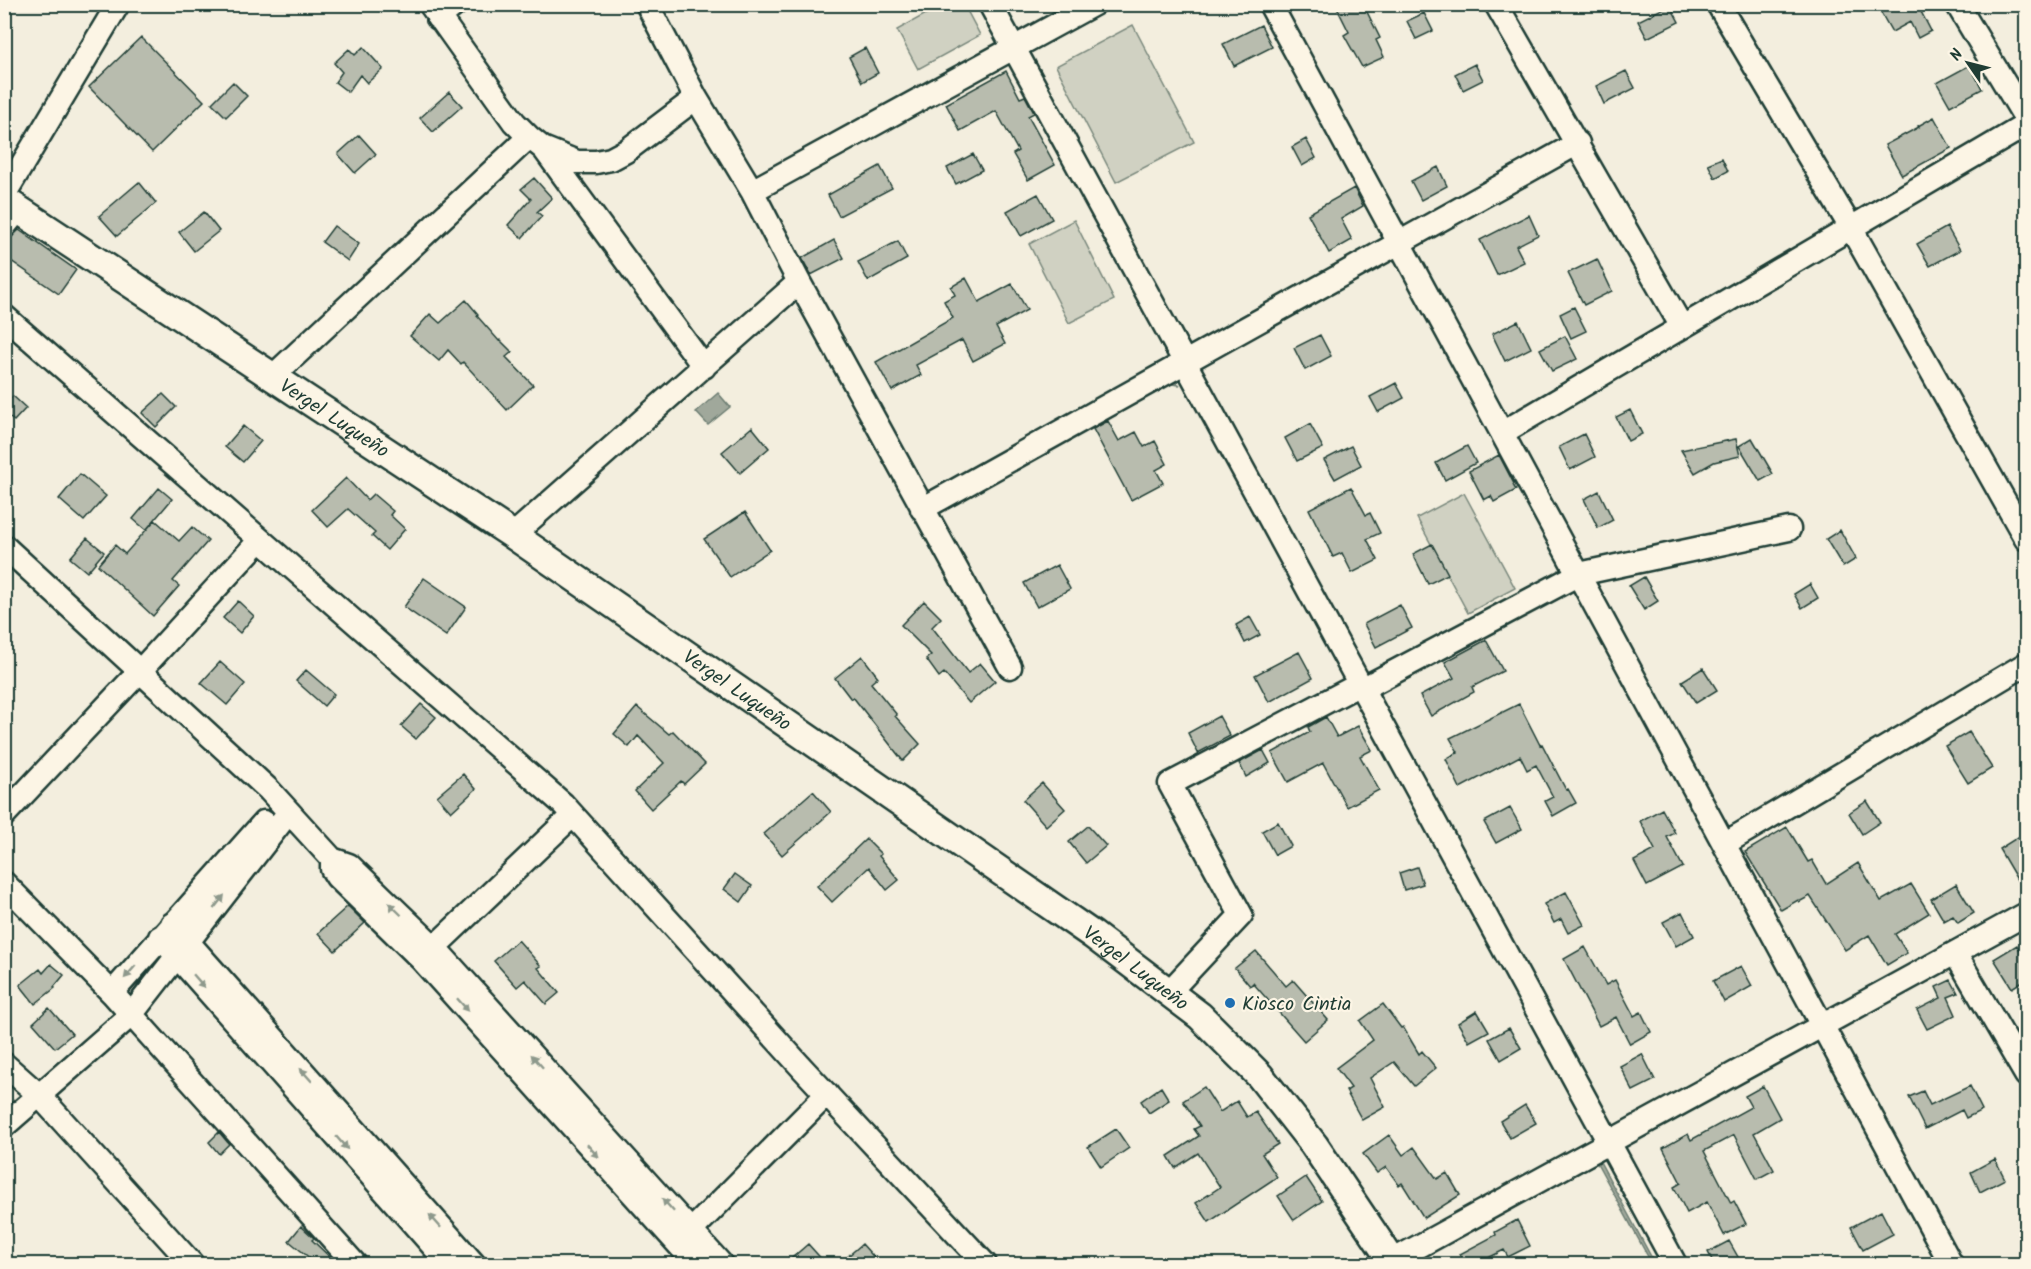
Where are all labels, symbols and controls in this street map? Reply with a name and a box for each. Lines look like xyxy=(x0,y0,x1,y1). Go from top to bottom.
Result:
north arrow xyxy=(1938,33,1998,93)
text: N xyxy=(1944,44,1970,67)
street label: Vergel Luqueño xyxy=(272,371,395,467)
street label: Vergel Luqueño xyxy=(675,642,797,740)
one-way arrow xyxy=(212,894,225,910)
one-way arrow xyxy=(389,903,403,917)
street label: Vergel Luqueño xyxy=(1075,918,1195,1020)
one-way arrow xyxy=(123,964,137,979)
one-way arrow xyxy=(192,973,205,988)
place label: Kiosco Cintia xyxy=(1242,989,1351,1021)
marker: Kiosco Cintia xyxy=(1223,996,1237,1010)
one-way arrow xyxy=(456,998,470,1013)
one-way arrow xyxy=(530,1053,544,1068)
one-way arrow xyxy=(300,1068,313,1083)
one-way arrow xyxy=(335,1135,348,1150)
one-way arrow xyxy=(586,1143,600,1158)
one-way arrow xyxy=(661,1198,675,1213)
one-way arrow xyxy=(429,1214,442,1229)

